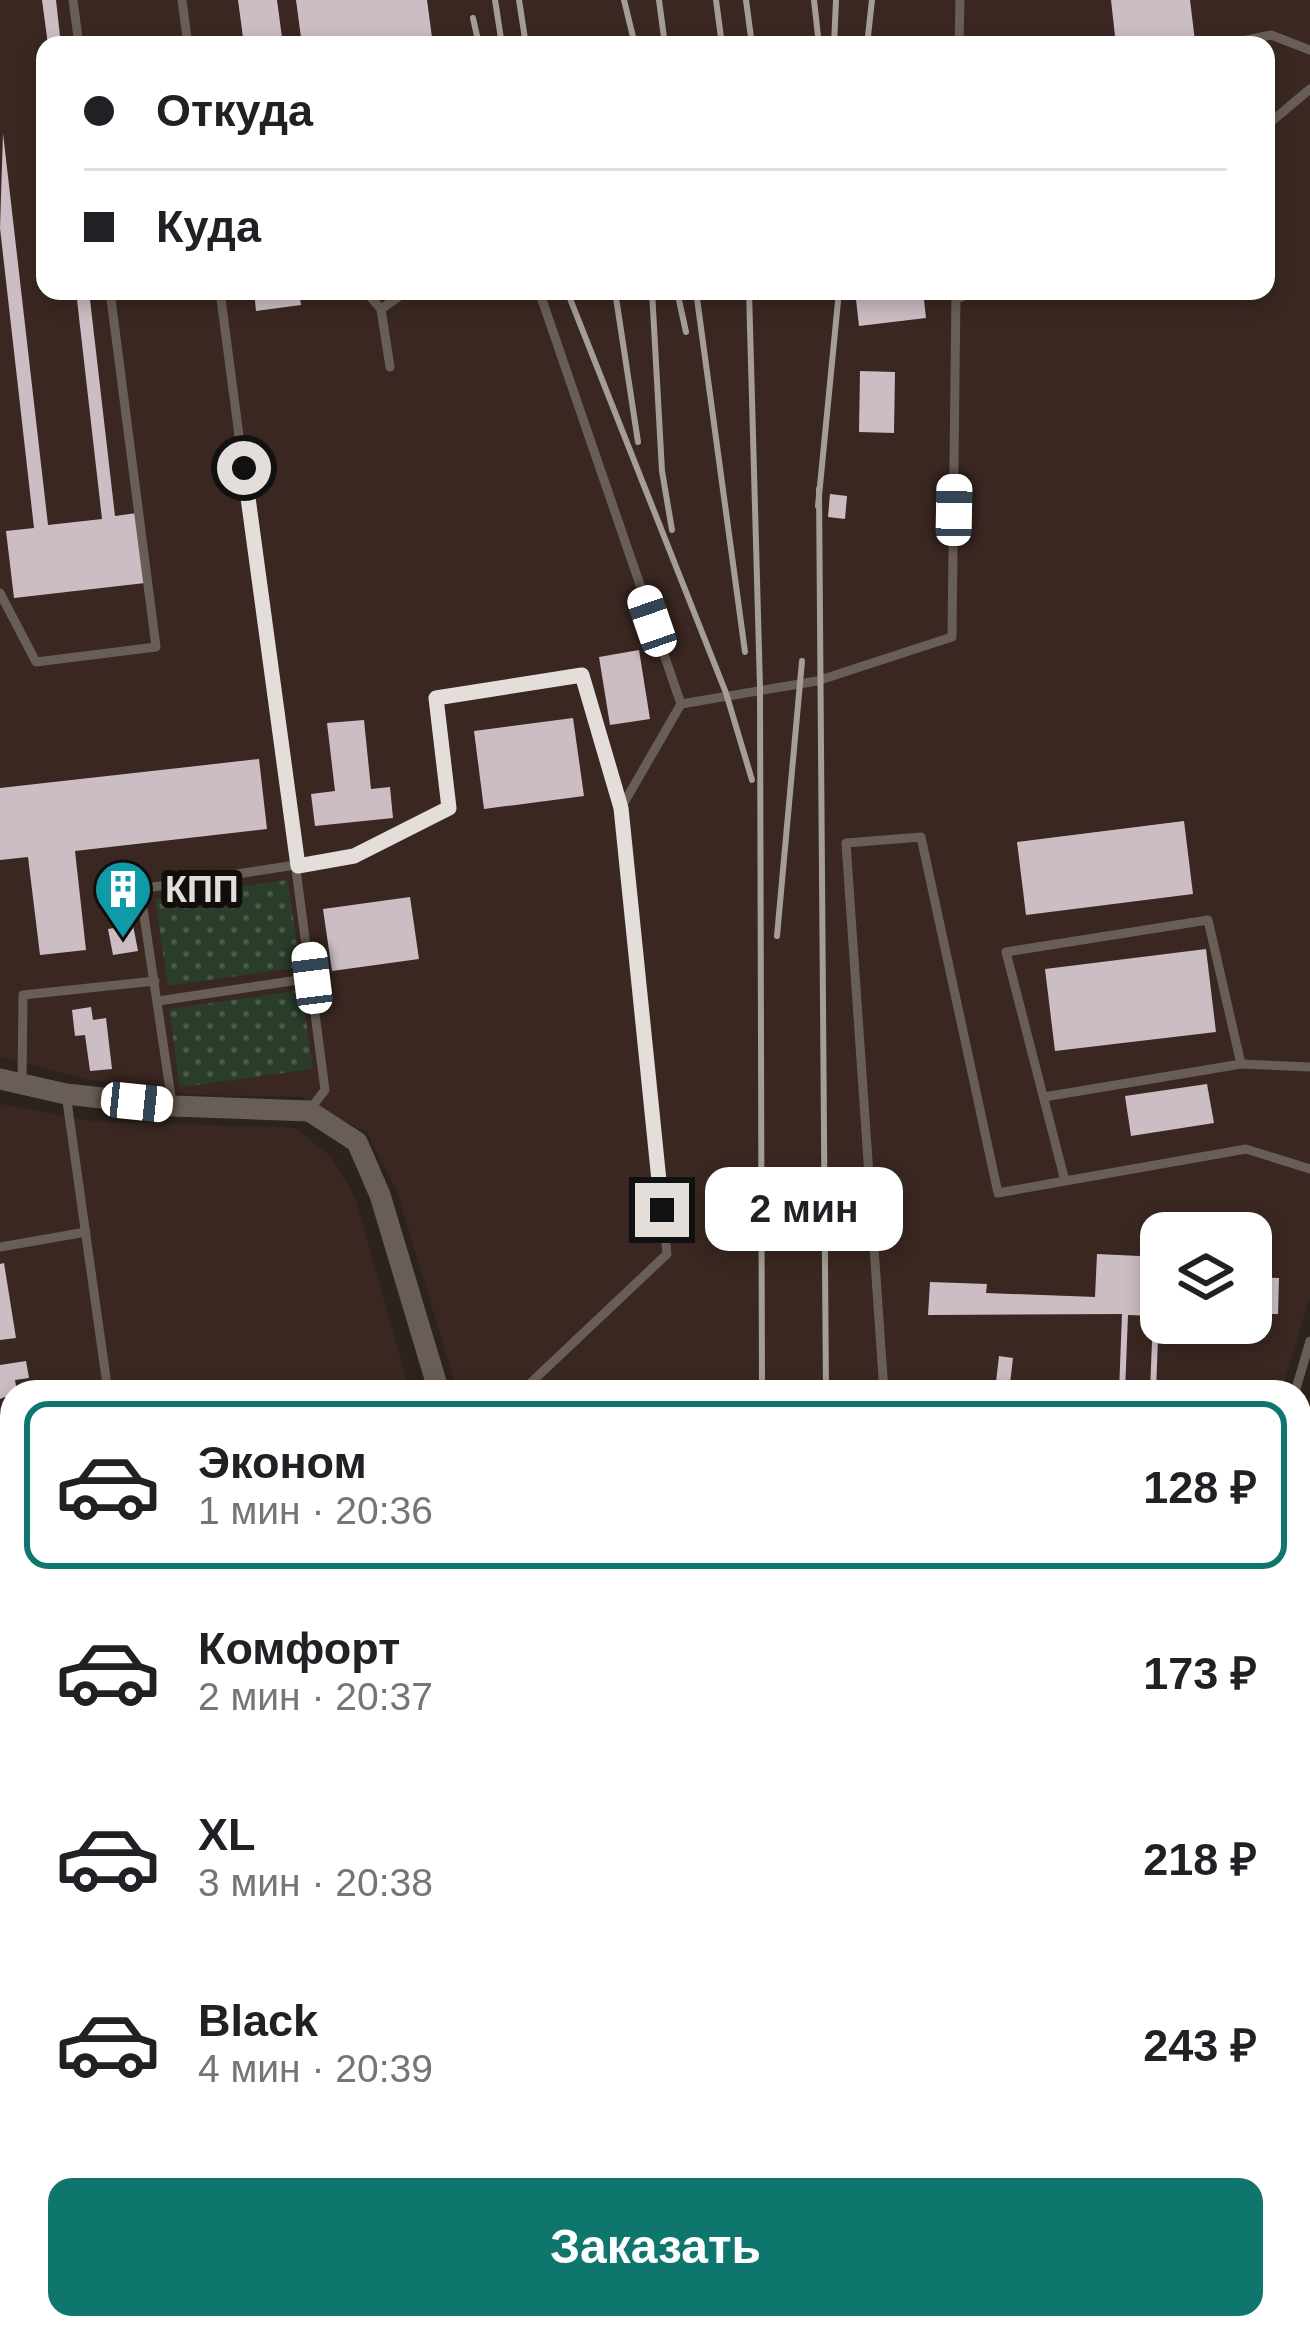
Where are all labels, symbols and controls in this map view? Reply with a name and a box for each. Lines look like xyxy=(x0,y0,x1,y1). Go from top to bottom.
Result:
text: Откуда xyxy=(156,85,313,136)
text: Куда xyxy=(156,201,261,252)
route start xyxy=(217,441,271,495)
car xyxy=(935,474,973,546)
car xyxy=(623,581,681,661)
building icon: КПП xyxy=(92,858,154,940)
place label: КПП xyxy=(165,869,239,910)
car xyxy=(290,940,334,1016)
car xyxy=(99,1080,175,1124)
callout: 2 мин xyxy=(704,1168,902,1252)
route end xyxy=(635,1183,689,1237)
text: 2 мин xyxy=(750,1187,858,1230)
map controls xyxy=(1140,1212,1272,1344)
button: layers xyxy=(1140,1212,1272,1344)
icon: car xyxy=(54,1431,162,1539)
text: Эконом xyxy=(198,1437,367,1488)
text: 128 ₽ xyxy=(1143,1462,1257,1513)
text: 1 мин · 20:36 xyxy=(198,1489,433,1532)
icon: car xyxy=(54,1617,162,1725)
text: Комфорт xyxy=(198,1623,400,1674)
text: 173 ₽ xyxy=(1143,1648,1257,1699)
text: 2 мин · 20:37 xyxy=(198,1675,433,1718)
icon: car xyxy=(54,1803,162,1911)
text: XL xyxy=(198,1809,256,1860)
text: 218 ₽ xyxy=(1143,1834,1257,1885)
text: 3 мин · 20:38 xyxy=(198,1861,433,1904)
icon: car xyxy=(54,1989,162,2097)
text: Black xyxy=(198,1995,318,2046)
text: 243 ₽ xyxy=(1143,2020,1257,2071)
text: 4 мин · 20:39 xyxy=(198,2047,433,2090)
button: Заказать xyxy=(48,2178,1263,2316)

